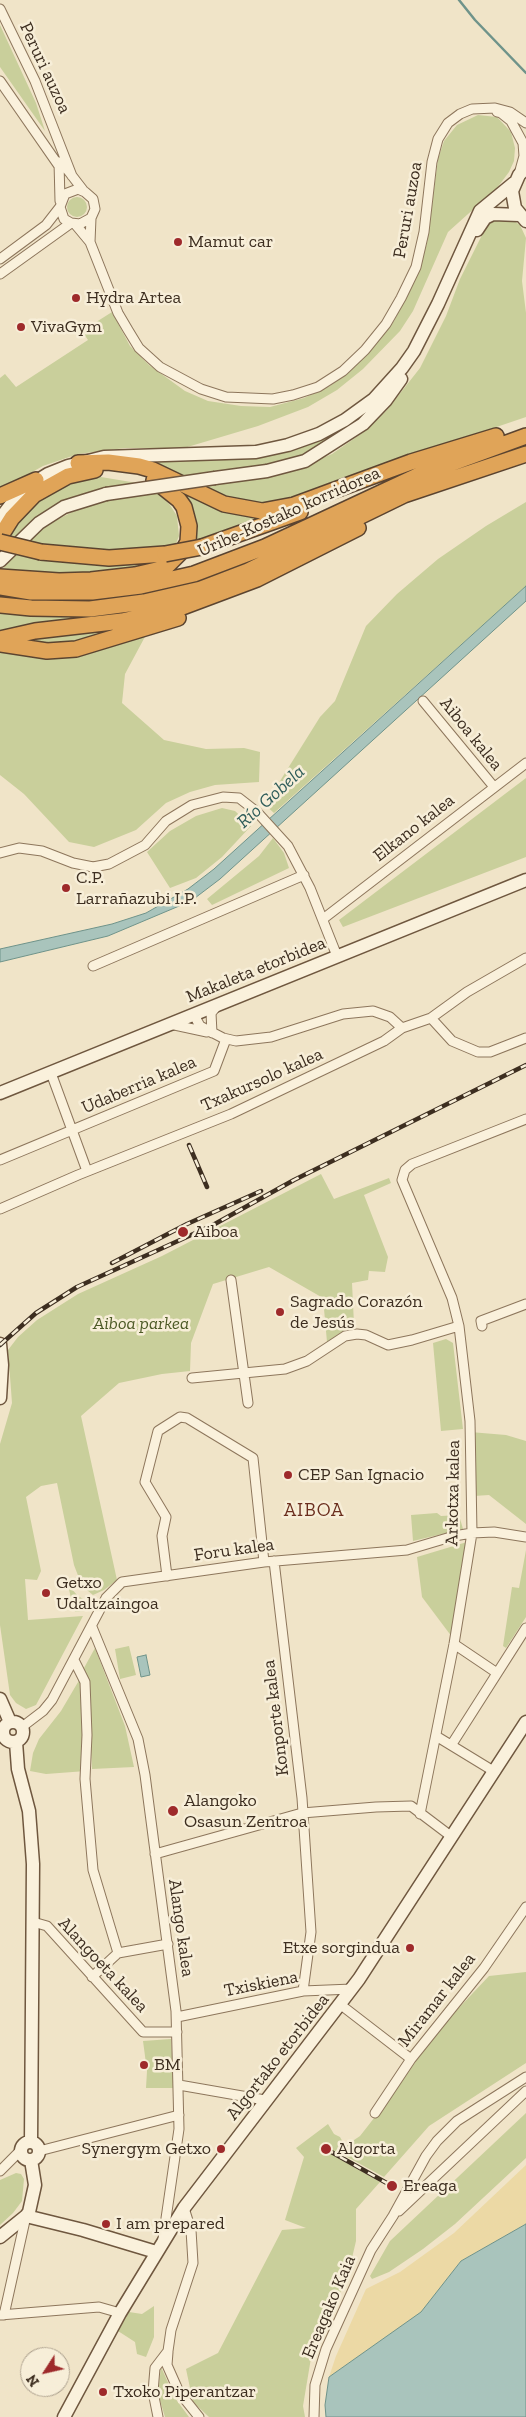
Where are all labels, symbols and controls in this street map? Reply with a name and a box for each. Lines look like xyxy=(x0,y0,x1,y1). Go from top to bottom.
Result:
street label: Peruri auzoa xyxy=(15,19,75,117)
street label: Peruri auzoa xyxy=(389,160,427,260)
place label: Mamut car xyxy=(188,231,273,253)
marker: Mamut car xyxy=(172,236,184,248)
place label: Hydra Artea xyxy=(86,287,181,309)
marker: Hydra Artea xyxy=(70,292,82,304)
place label: VivaGym xyxy=(31,316,102,338)
marker: VivaGym xyxy=(15,321,27,333)
street label: Uribe-Kostako korridorea xyxy=(194,462,384,562)
street label: Aiboa kalea xyxy=(435,693,507,775)
water label: Río Gobela xyxy=(232,761,310,833)
street label: Elkano kalea xyxy=(369,790,459,866)
place label: C.P. Larrañazubi I.P. xyxy=(76,867,197,910)
marker: C.P. Larrañazubi I.P. xyxy=(60,882,72,894)
street label: Makaleta etorbidea xyxy=(183,932,329,1008)
street label: Txakursolo kalea xyxy=(198,1043,326,1117)
street label: Udaberria kalea xyxy=(79,1051,199,1119)
place label: Aiboa xyxy=(194,1221,238,1243)
marker: Aiboa xyxy=(176,1225,190,1239)
place label: Sagrado Corazón de Jesús xyxy=(290,1291,423,1334)
marker: Sagrado Corazón de Jesús xyxy=(274,1306,286,1318)
park label: Aiboa parkea xyxy=(93,1313,189,1335)
street label: Arkotxa kalea xyxy=(441,1440,465,1546)
place label: CEP San Ignacio xyxy=(298,1464,424,1486)
marker: CEP San Ignacio xyxy=(282,1469,294,1481)
district label: AIBOA xyxy=(283,1500,345,1522)
street label: Foru kalea xyxy=(193,1534,275,1566)
place label: Getxo Udaltzaingoa xyxy=(56,1572,159,1615)
marker: Getxo Udaltzaingoa xyxy=(40,1587,52,1599)
street label: Konporte kalea xyxy=(258,1659,294,1777)
place label: Alangoko Osasun Zentroa xyxy=(184,1790,307,1832)
marker: Alangoko Osasun Zentroa xyxy=(166,1804,180,1818)
street label: Alango kalea xyxy=(163,1878,199,1978)
street label: Alangoeta kalea xyxy=(53,1913,153,2017)
place label: Etxe sorgindua xyxy=(283,1937,400,1959)
marker: Etxe sorgindua xyxy=(404,1942,416,1954)
street label: Miramar kalea xyxy=(394,1949,480,2051)
street label: Txiskiena xyxy=(222,1966,300,2002)
street label: Algortako etorbidea xyxy=(222,1989,334,2125)
place label: BM xyxy=(154,2054,181,2076)
marker: BM xyxy=(138,2059,150,2071)
place label: Synergym Getxo xyxy=(82,2138,211,2160)
place label: Algorta xyxy=(337,2138,395,2160)
marker: Algorta xyxy=(319,2142,333,2156)
marker: Synergym Getxo xyxy=(215,2143,227,2155)
place label: Ereaga xyxy=(403,2175,457,2197)
marker: Ereaga xyxy=(385,2179,399,2193)
place label: I am prepared xyxy=(116,2213,225,2235)
marker: I am prepared xyxy=(100,2218,112,2230)
street label: Ereagako Kaia xyxy=(298,2252,360,2362)
north arrow xyxy=(20,2347,70,2397)
text: N xyxy=(23,2371,43,2390)
place label: Txoko Piperantzar xyxy=(113,2381,256,2403)
marker: Txoko Piperantzar xyxy=(97,2386,109,2398)

